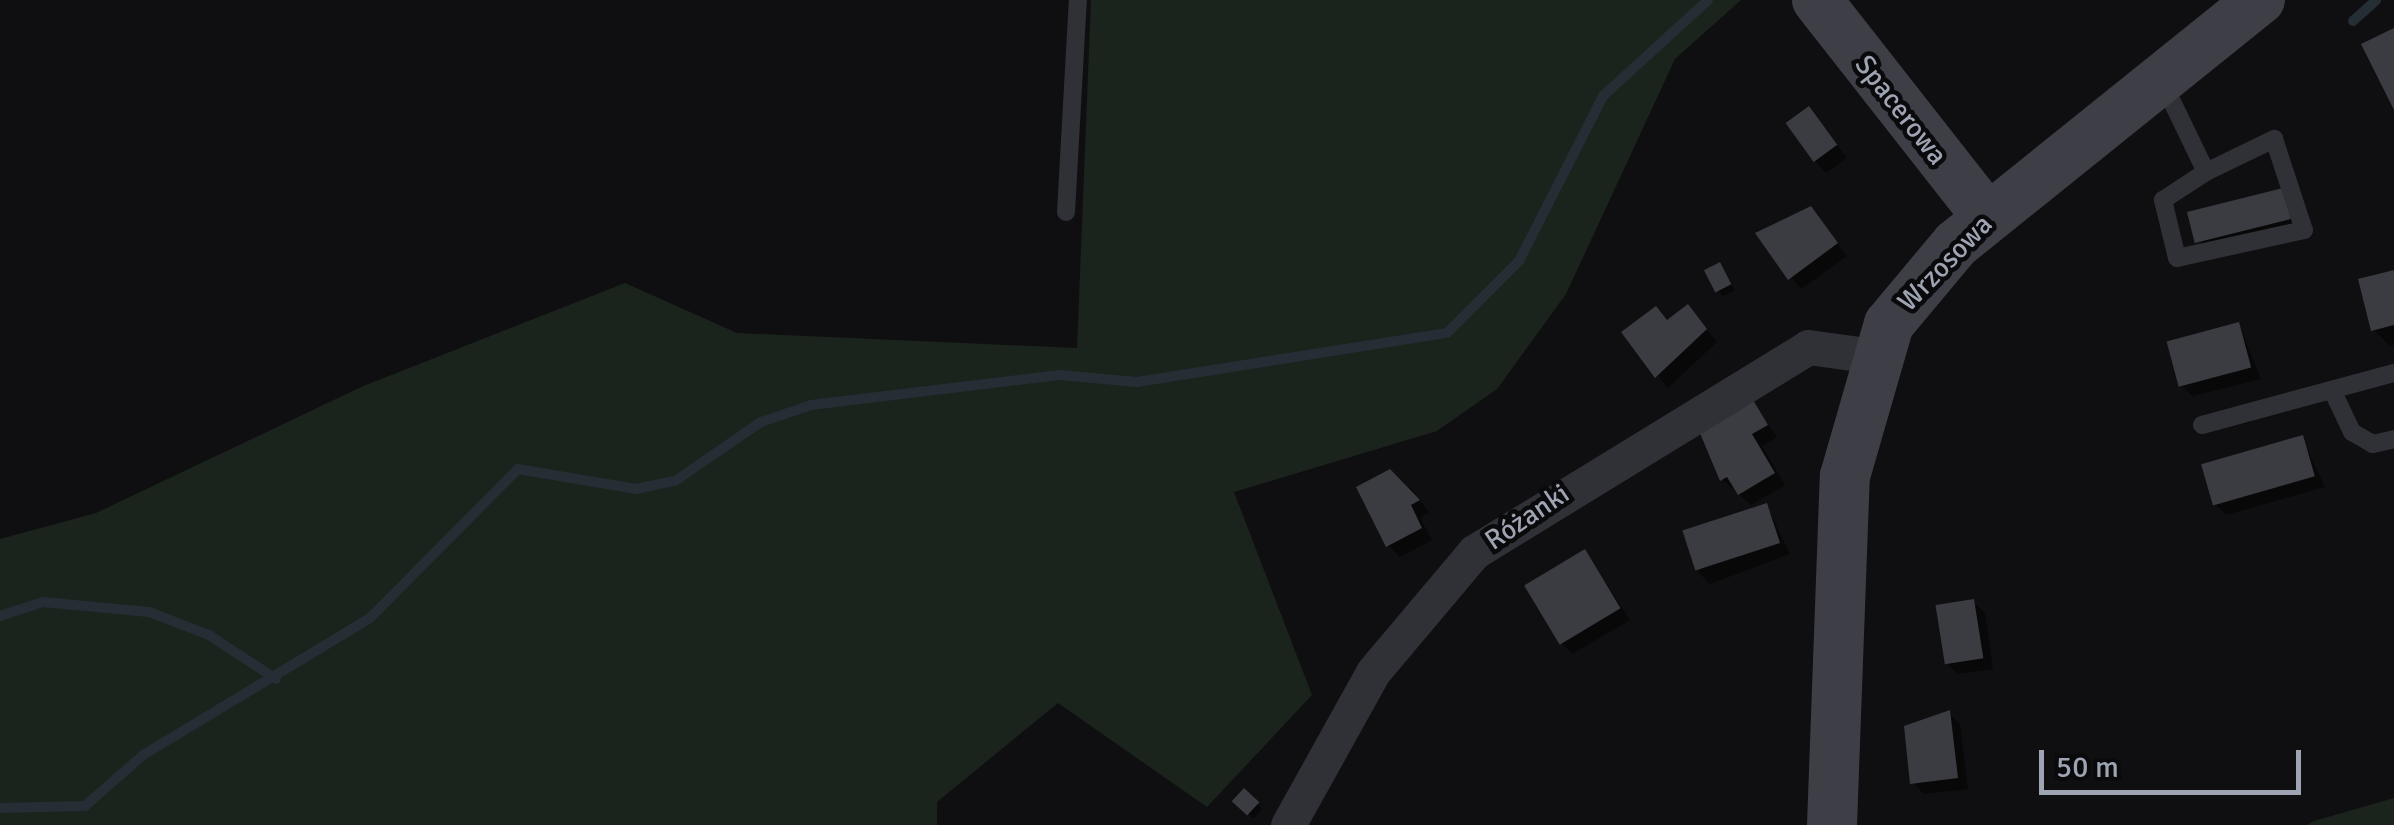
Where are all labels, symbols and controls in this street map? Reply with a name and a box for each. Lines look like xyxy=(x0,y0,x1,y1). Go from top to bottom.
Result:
street label: Spacerowa xyxy=(1848,49,1954,171)
street label: Wrzosowa xyxy=(1891,208,1999,318)
street label: Różanki xyxy=(1479,477,1575,557)
scale bar xyxy=(2044,730,2306,792)
text: 50 m xyxy=(2056,749,2119,786)

